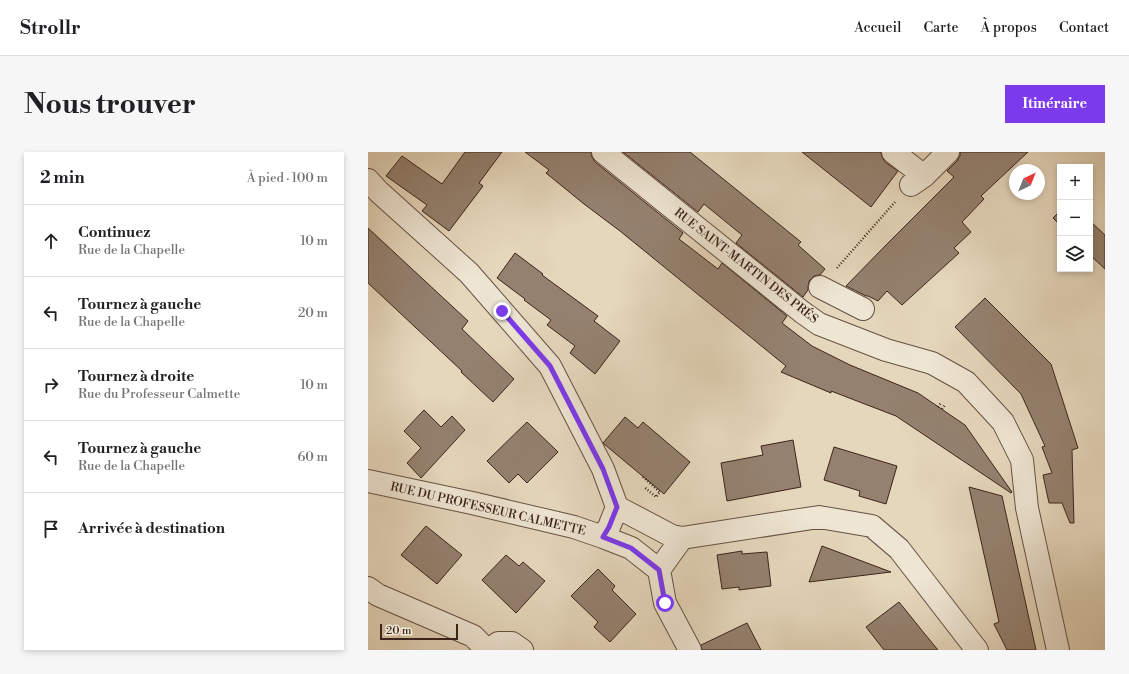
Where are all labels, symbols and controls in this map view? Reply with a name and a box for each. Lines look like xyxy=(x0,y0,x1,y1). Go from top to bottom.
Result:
text: Strollr xyxy=(20,16,81,40)
text: Accueil xyxy=(854,19,901,37)
text: Carte xyxy=(923,19,958,37)
text: À propos xyxy=(980,19,1037,37)
text: Contact xyxy=(1059,19,1109,37)
button: Itinéraire xyxy=(1005,85,1105,123)
text: Nous trouver xyxy=(24,87,196,122)
north arrow xyxy=(1009,164,1045,200)
map controls xyxy=(1057,164,1093,272)
button: + xyxy=(1057,164,1093,200)
text: 2 min xyxy=(40,167,85,189)
text: À pied · 100 m xyxy=(247,170,328,186)
button: − xyxy=(1057,200,1093,236)
street label: RUE SAINT-MARTIN DES PRÉS xyxy=(671,203,822,327)
text: Continuez xyxy=(78,223,150,242)
icon: ahead xyxy=(40,230,62,252)
text: 10 m xyxy=(300,233,328,249)
button: layers xyxy=(1057,236,1093,272)
text: Rue de la Chapelle xyxy=(78,242,185,258)
text: Tournez à gauche xyxy=(78,295,201,314)
icon: left xyxy=(40,302,62,324)
route end xyxy=(493,302,511,320)
text: 20 m xyxy=(298,305,328,321)
text: Rue de la Chapelle xyxy=(78,314,185,330)
text: Tournez à droite xyxy=(78,367,194,386)
icon: right xyxy=(40,374,62,396)
text: 10 m xyxy=(300,377,328,393)
text: Rue du Professeur Calmette xyxy=(78,386,240,402)
text: Tournez à gauche xyxy=(78,439,201,458)
icon: left xyxy=(40,446,62,468)
text: 60 m xyxy=(297,449,328,465)
text: Rue de la Chapelle xyxy=(78,458,185,474)
street label: RUE DU PROFESSEUR CALMETTE xyxy=(389,479,587,539)
icon: arrive xyxy=(40,518,62,540)
text: Arrivée à destination xyxy=(78,519,225,538)
route start xyxy=(656,594,674,612)
scale bar xyxy=(380,622,458,641)
text: 20 m xyxy=(386,624,411,638)

